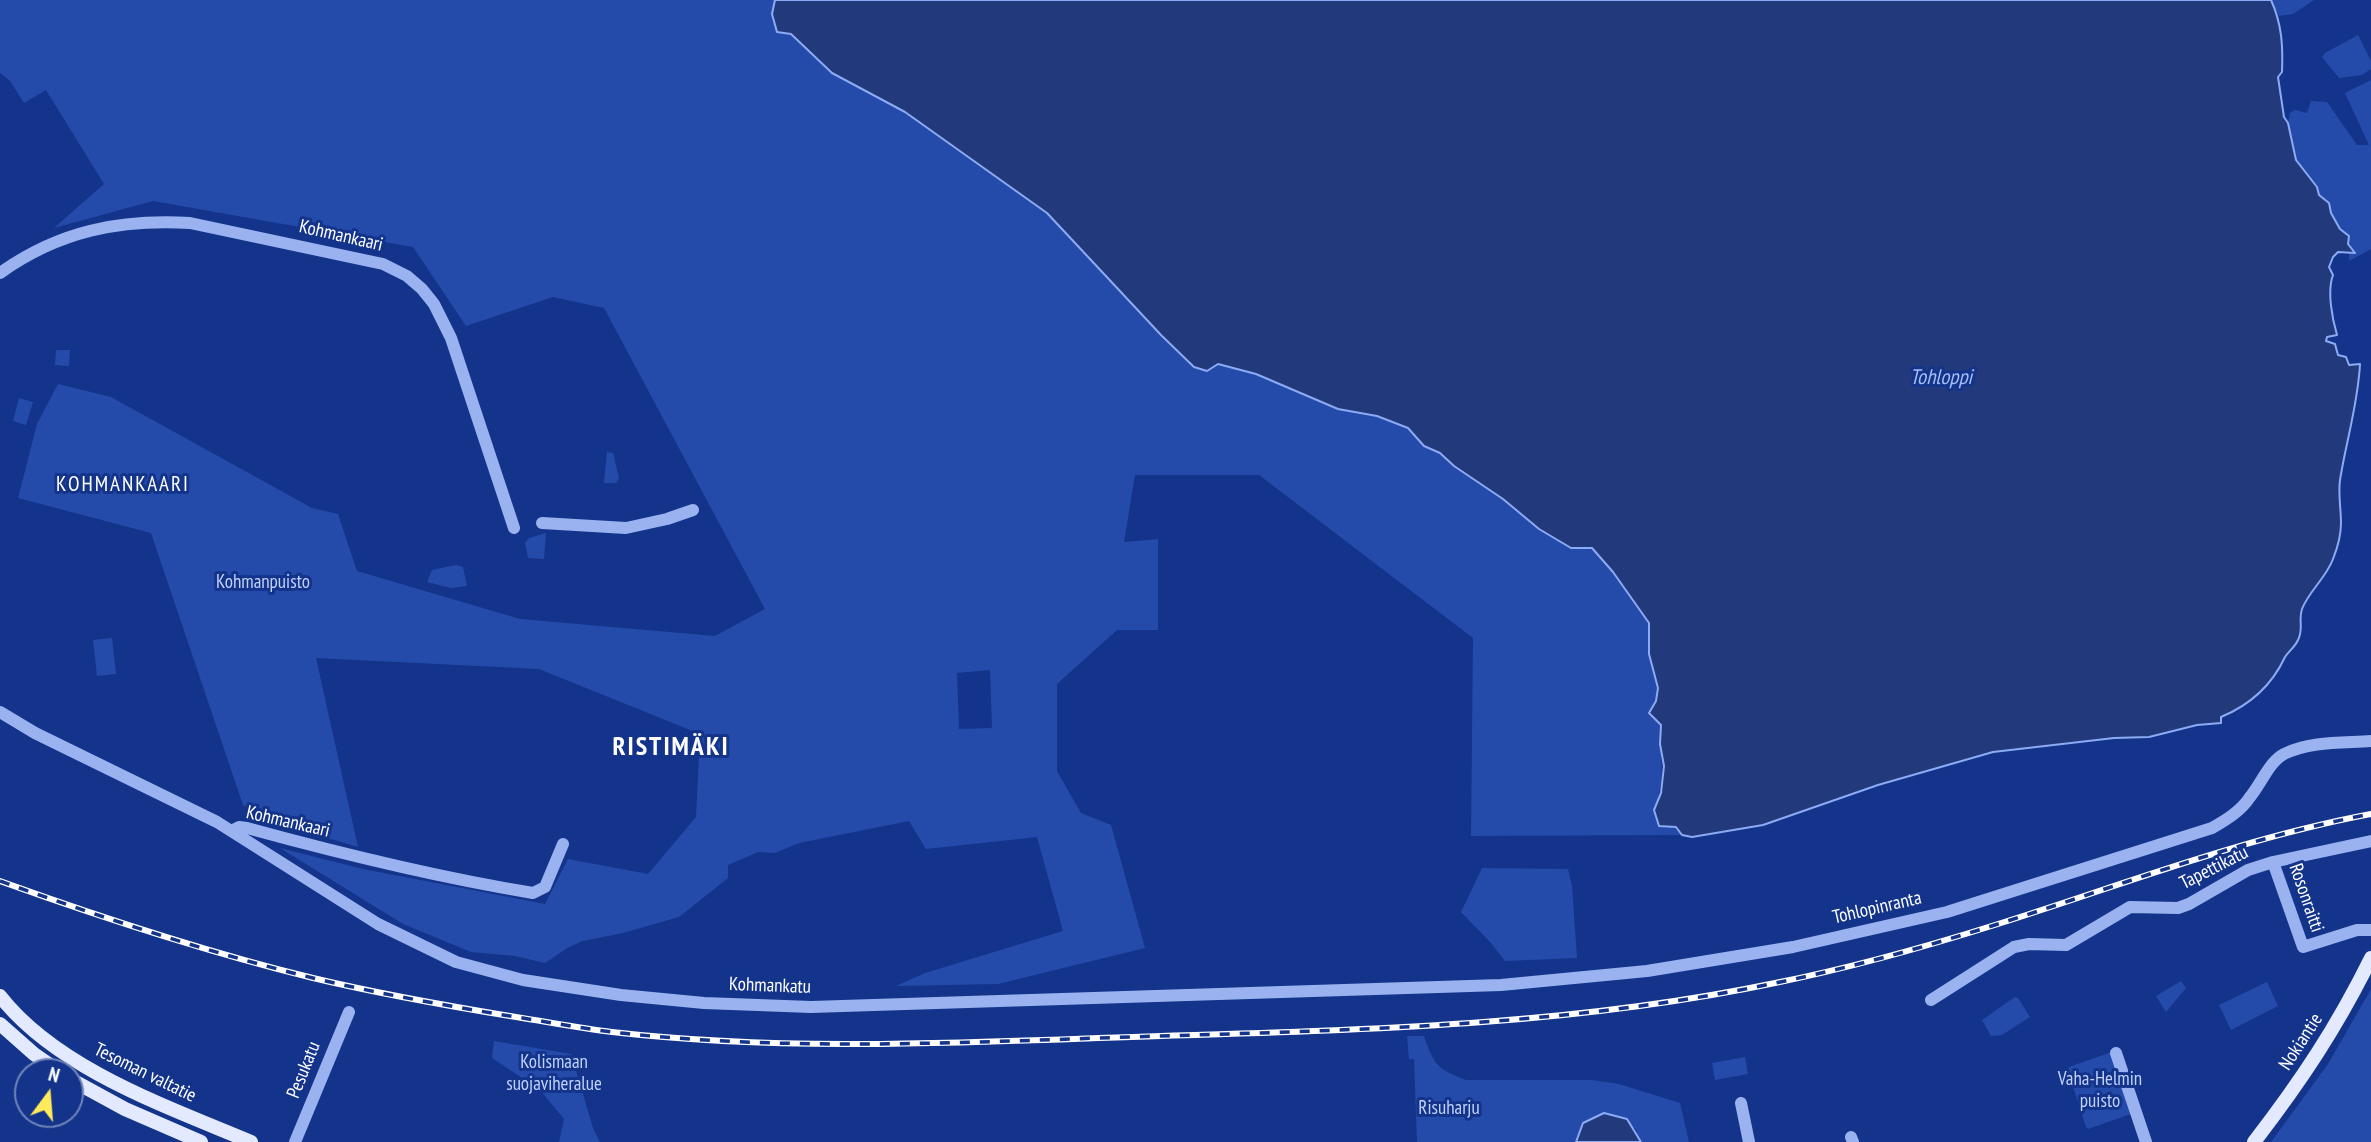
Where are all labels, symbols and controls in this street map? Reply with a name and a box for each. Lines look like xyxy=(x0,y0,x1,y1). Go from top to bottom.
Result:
street label: Kohmankaari xyxy=(297,215,385,257)
water label: Tohloppi xyxy=(1910,365,1972,391)
district label: KOHMANKAARI xyxy=(57,472,189,498)
park label: Kohmanpuisto xyxy=(216,572,310,594)
district label: RISTIMÄKI xyxy=(614,732,728,764)
street label: Kohmankaari xyxy=(244,801,332,843)
street label: Tapettikatu xyxy=(2176,841,2252,895)
street label: Rosonraitti xyxy=(2284,861,2328,935)
street label: Tohlopinranta xyxy=(1830,887,1924,929)
street label: Kohmankatu xyxy=(729,973,811,999)
street label: Nokiantie xyxy=(2274,1009,2328,1075)
street label: Tesoman valtatie xyxy=(90,1038,200,1108)
street label: Pesukatu xyxy=(282,1038,326,1102)
park label: Kolismaan suojaviheralue xyxy=(506,1052,602,1096)
north arrow xyxy=(14,1058,84,1128)
text: N xyxy=(46,1062,62,1088)
park label: Vaha-Helmin puisto xyxy=(2058,1069,2142,1113)
park label: Risuharju xyxy=(1418,1098,1480,1120)

